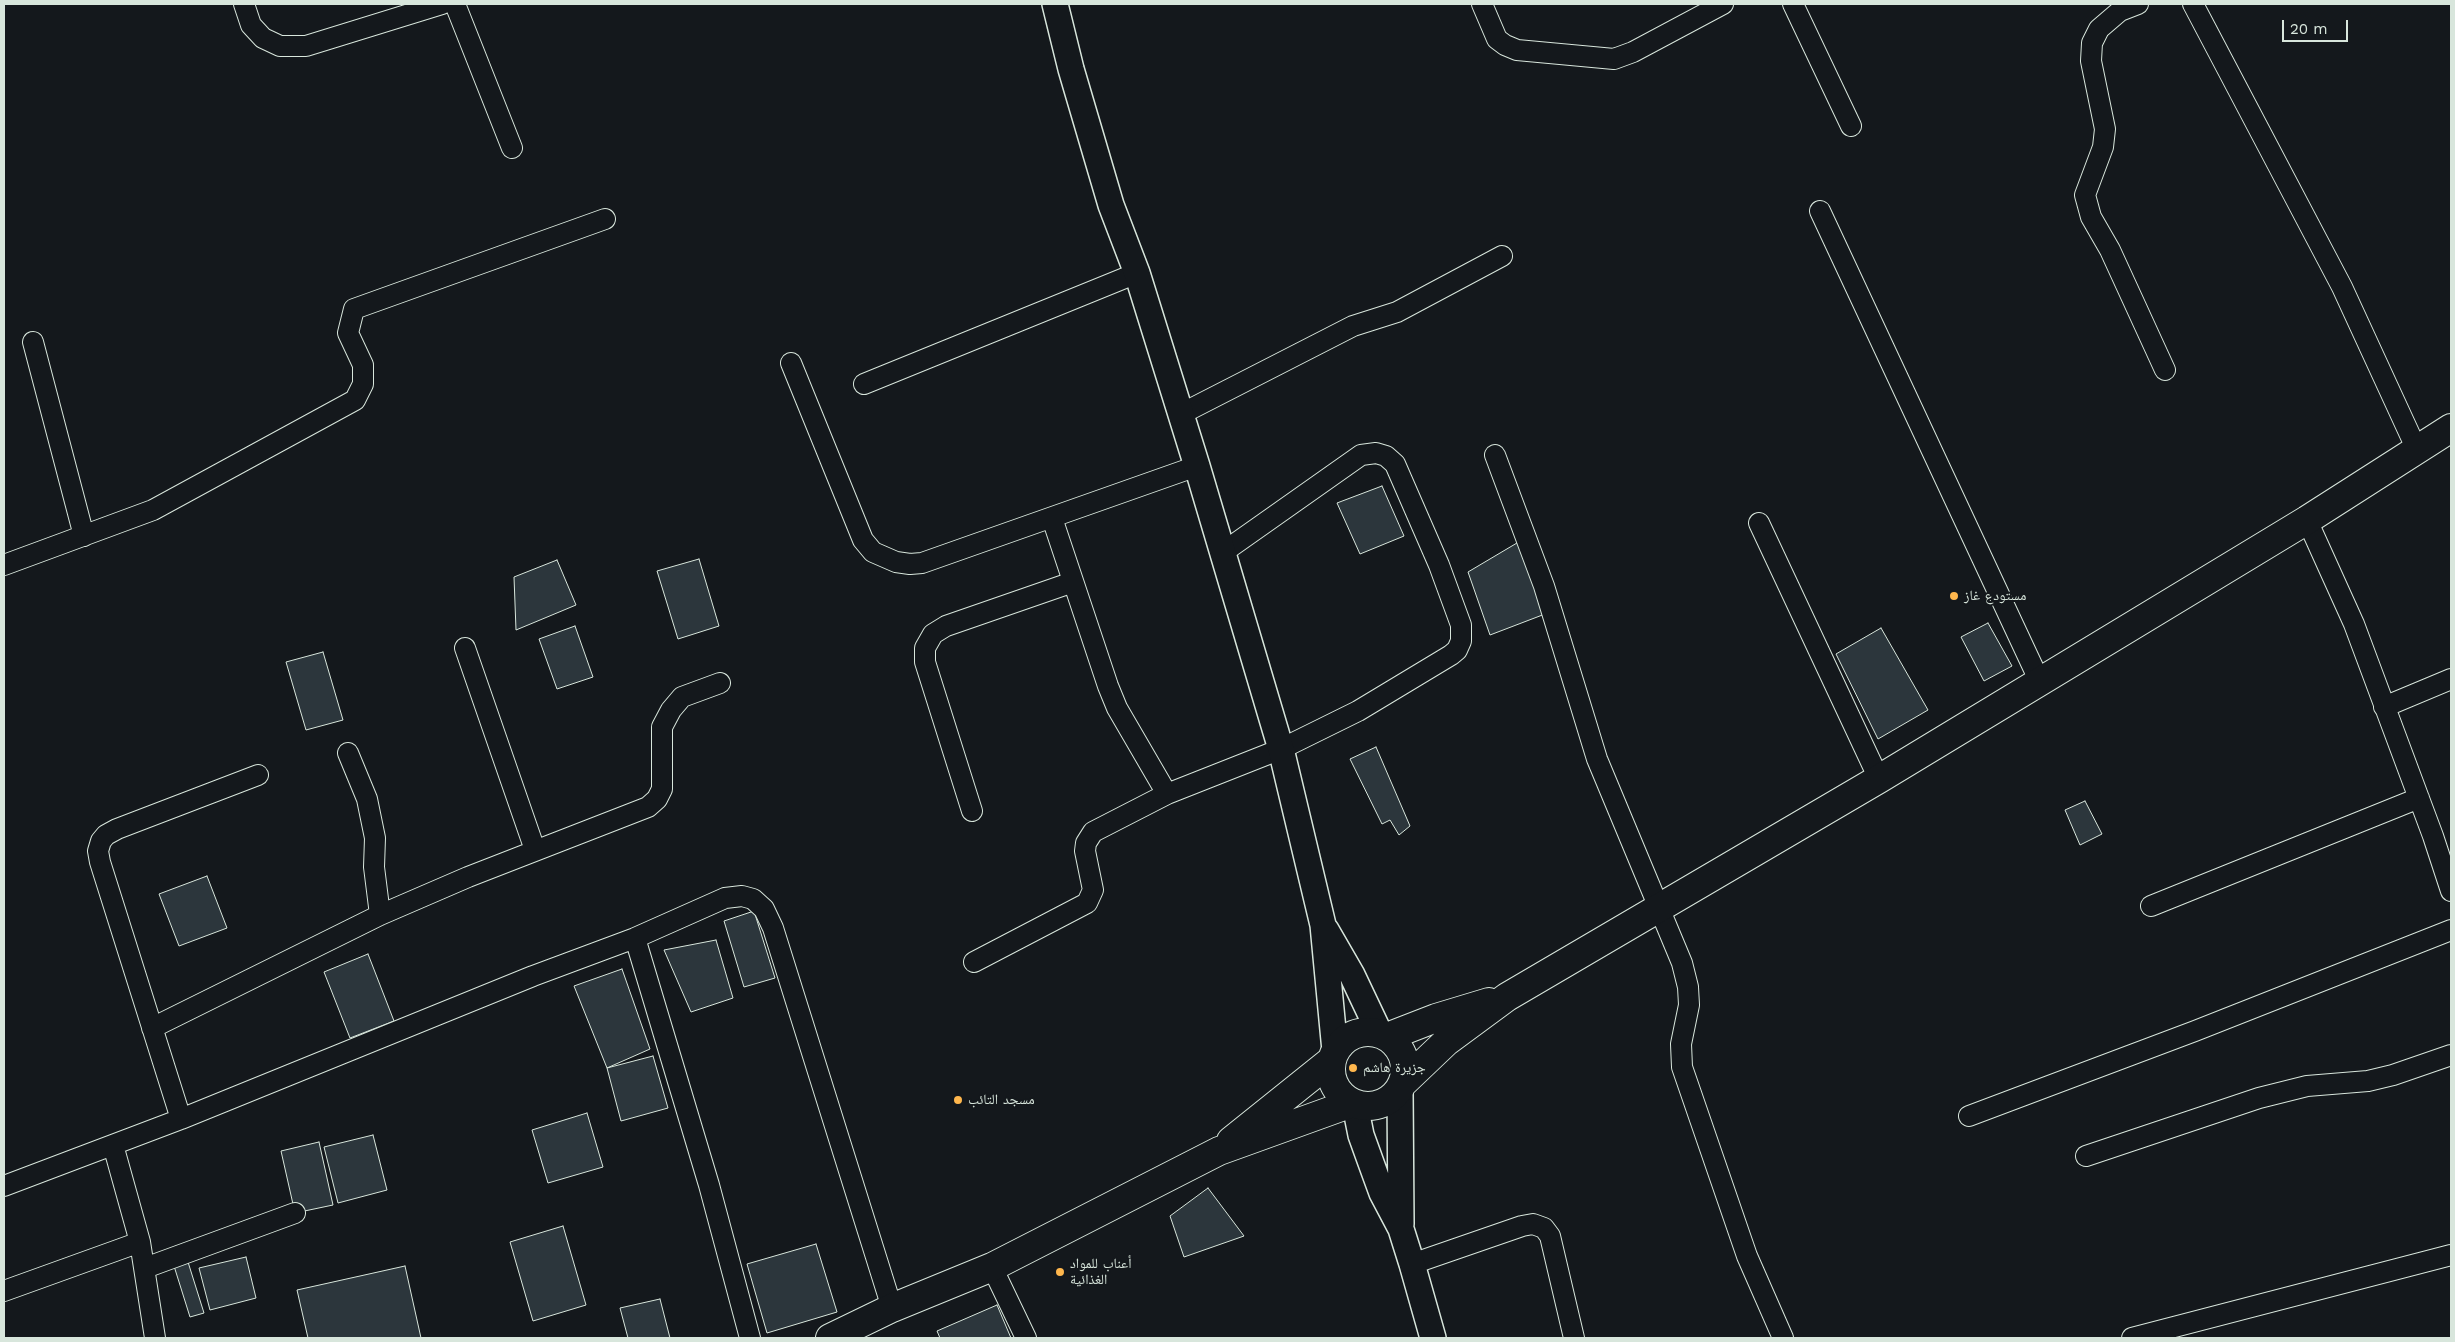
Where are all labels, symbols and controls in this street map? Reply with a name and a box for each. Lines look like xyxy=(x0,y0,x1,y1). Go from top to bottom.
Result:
scale bar xyxy=(2285,10,2351,42)
text: 20 m xyxy=(2290,20,2328,38)
place label: مستودع غاز xyxy=(1964,588,2026,604)
marker: مستودع غاز xyxy=(1948,590,1960,602)
place label: جزيرة هاشم xyxy=(1363,1060,1426,1076)
marker: جزيرة هاشم xyxy=(1347,1062,1359,1074)
place label: مسجد التائب xyxy=(968,1092,1035,1108)
marker: مسجد التائب xyxy=(952,1094,964,1106)
place label: أعناب للمواد الغذائية xyxy=(1070,1256,1131,1288)
marker: أعناب للمواد الغذائية xyxy=(1054,1266,1066,1278)

